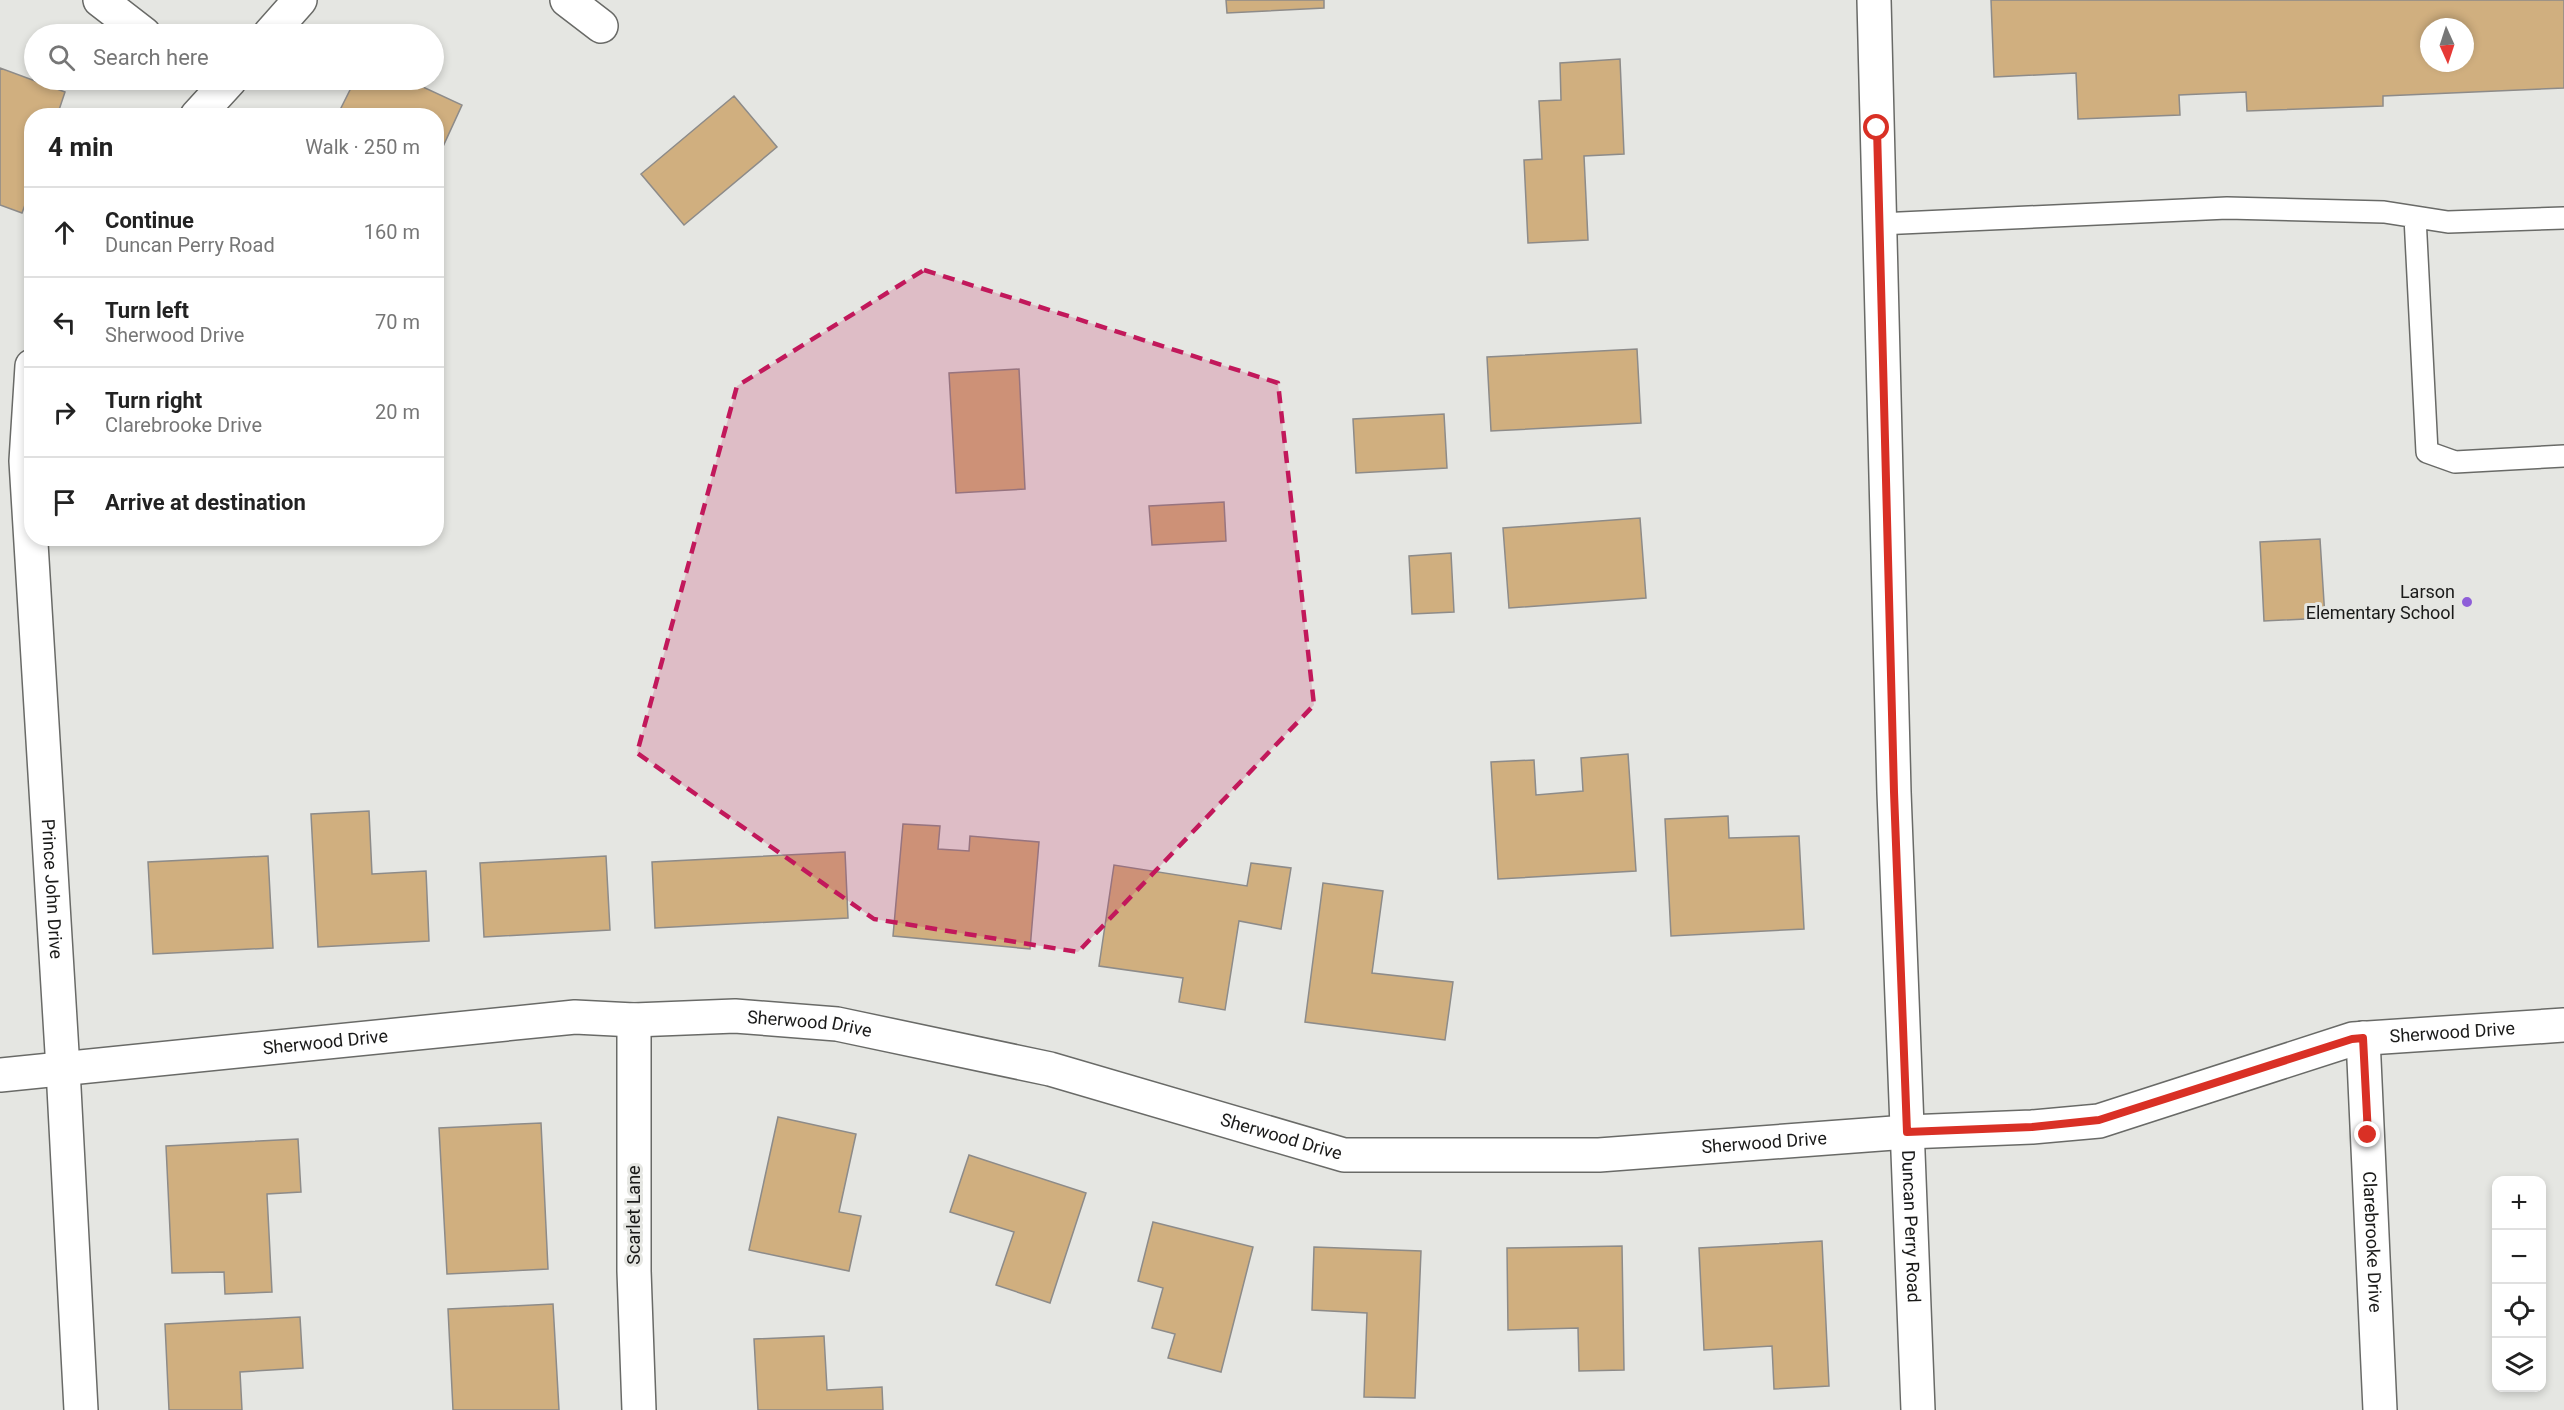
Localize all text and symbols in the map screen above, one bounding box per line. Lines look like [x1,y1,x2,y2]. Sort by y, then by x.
north arrow [2420,18,2474,72]
search box [24,24,444,90]
icon: search [45,41,78,74]
text: Search here [93,45,209,70]
route start [1863,114,1889,140]
text: 4 min [48,132,113,162]
text: Walk · 250 m [305,135,420,159]
text: Continue [105,208,194,233]
icon: ahead [48,216,81,249]
text: 160 m [364,220,420,244]
text: Duncan Perry Road [105,233,275,257]
text: Turn left [105,298,189,323]
icon: left [48,306,81,339]
text: 70 m [375,310,420,334]
text: Sherwood Drive [105,323,244,347]
text: Turn right [105,388,202,413]
icon: right [48,396,81,429]
text: 20 m [375,400,420,424]
text: Clarebrooke Drive [105,413,262,437]
icon: arrive [48,486,81,519]
text: Arrive at destination [105,490,306,515]
place label: Larson Elementary School [2306,581,2455,623]
marker: Larson Elementary School [2460,595,2474,609]
street label: Prince John Drive [38,818,67,960]
street label: Sherwood Drive [746,1006,874,1041]
street label: Sherwood Drive [2389,1017,2516,1047]
street label: Sherwood Drive [262,1025,389,1058]
street label: Sherwood Drive [1218,1108,1345,1164]
route end [2354,1121,2380,1147]
street label: Sherwood Drive [1701,1127,1827,1157]
street label: Duncan Perry Road [1898,1150,1925,1303]
street label: Scarlet Lane [623,1165,644,1265]
street label: Clarebrooke Drive [2359,1171,2387,1313]
map controls [2492,1176,2546,1392]
button: + [2492,1176,2546,1230]
button: − [2492,1230,2546,1284]
button: locate [2492,1284,2546,1338]
button: layers [2492,1338,2546,1392]

